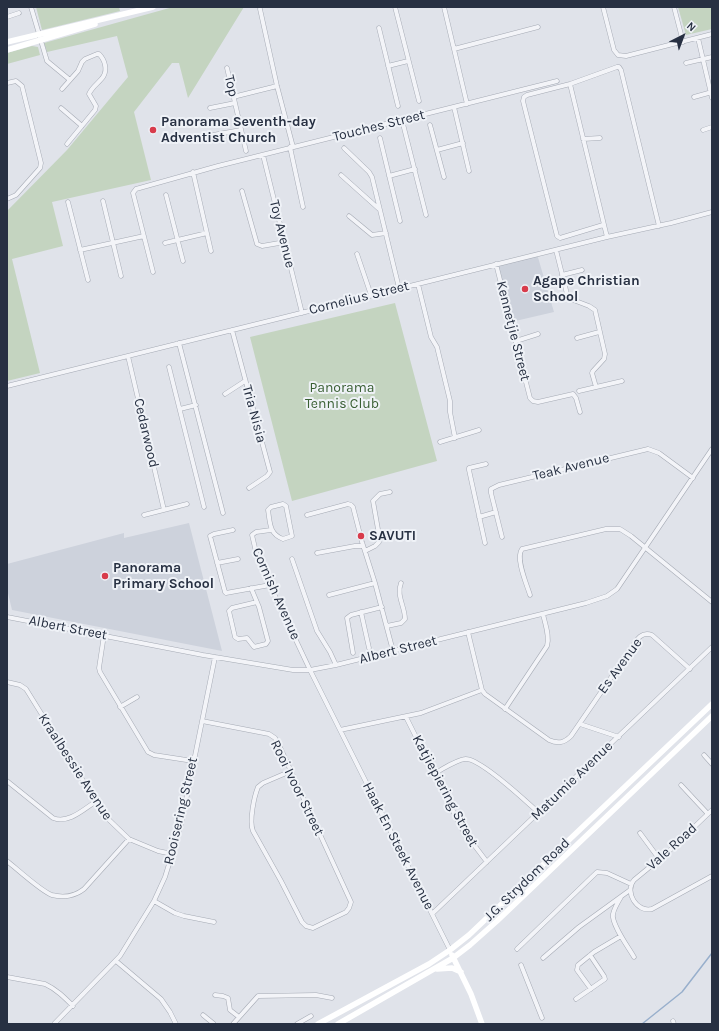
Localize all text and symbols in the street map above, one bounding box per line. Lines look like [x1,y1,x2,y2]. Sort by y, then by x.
north arrow [663,16,703,56]
text: N [684,19,699,34]
street label: Top [220,74,242,98]
street label: Touches Street [331,106,427,146]
place label: Panorama Seventh-day Adventist Church [161,114,316,146]
marker: Panorama Seventh-day Adventist Church [148,125,158,135]
street label: Toy Avenue [265,198,299,270]
place label: Agape Christian School [533,273,640,306]
street label: Cornelius Street [307,277,411,319]
street label: Kennetjie Street [492,279,534,383]
marker: Agape Christian School [520,284,530,294]
park label: Panorama Tennis Club [305,380,379,412]
street label: Tria Nisia [238,383,270,445]
street label: Cedarwood [130,397,162,469]
street label: Teak Avenue [531,449,611,485]
place label: SAVUTI [369,528,416,544]
marker: SAVUTI [356,531,366,541]
street label: Cornish Avenue [248,545,304,643]
place label: Panorama Primary School [113,560,214,592]
marker: Panorama Primary School [100,571,110,581]
street label: Albert Street [27,612,109,644]
street label: Albert Street [357,632,439,668]
street label: Es Avenue [594,635,646,697]
street label: Kraalbessie Avenue [34,710,116,824]
street label: Katjiepiering Street [408,732,482,850]
street label: Rooi Ivoor Street [267,737,327,839]
street label: Matumie Avenue [528,738,616,824]
street label: Rooisering Street [160,756,202,866]
street label: Haak En Steek Avenue [359,779,437,913]
street label: Vale Road [643,820,701,874]
street label: J.G. Strydom Road [481,835,573,925]

